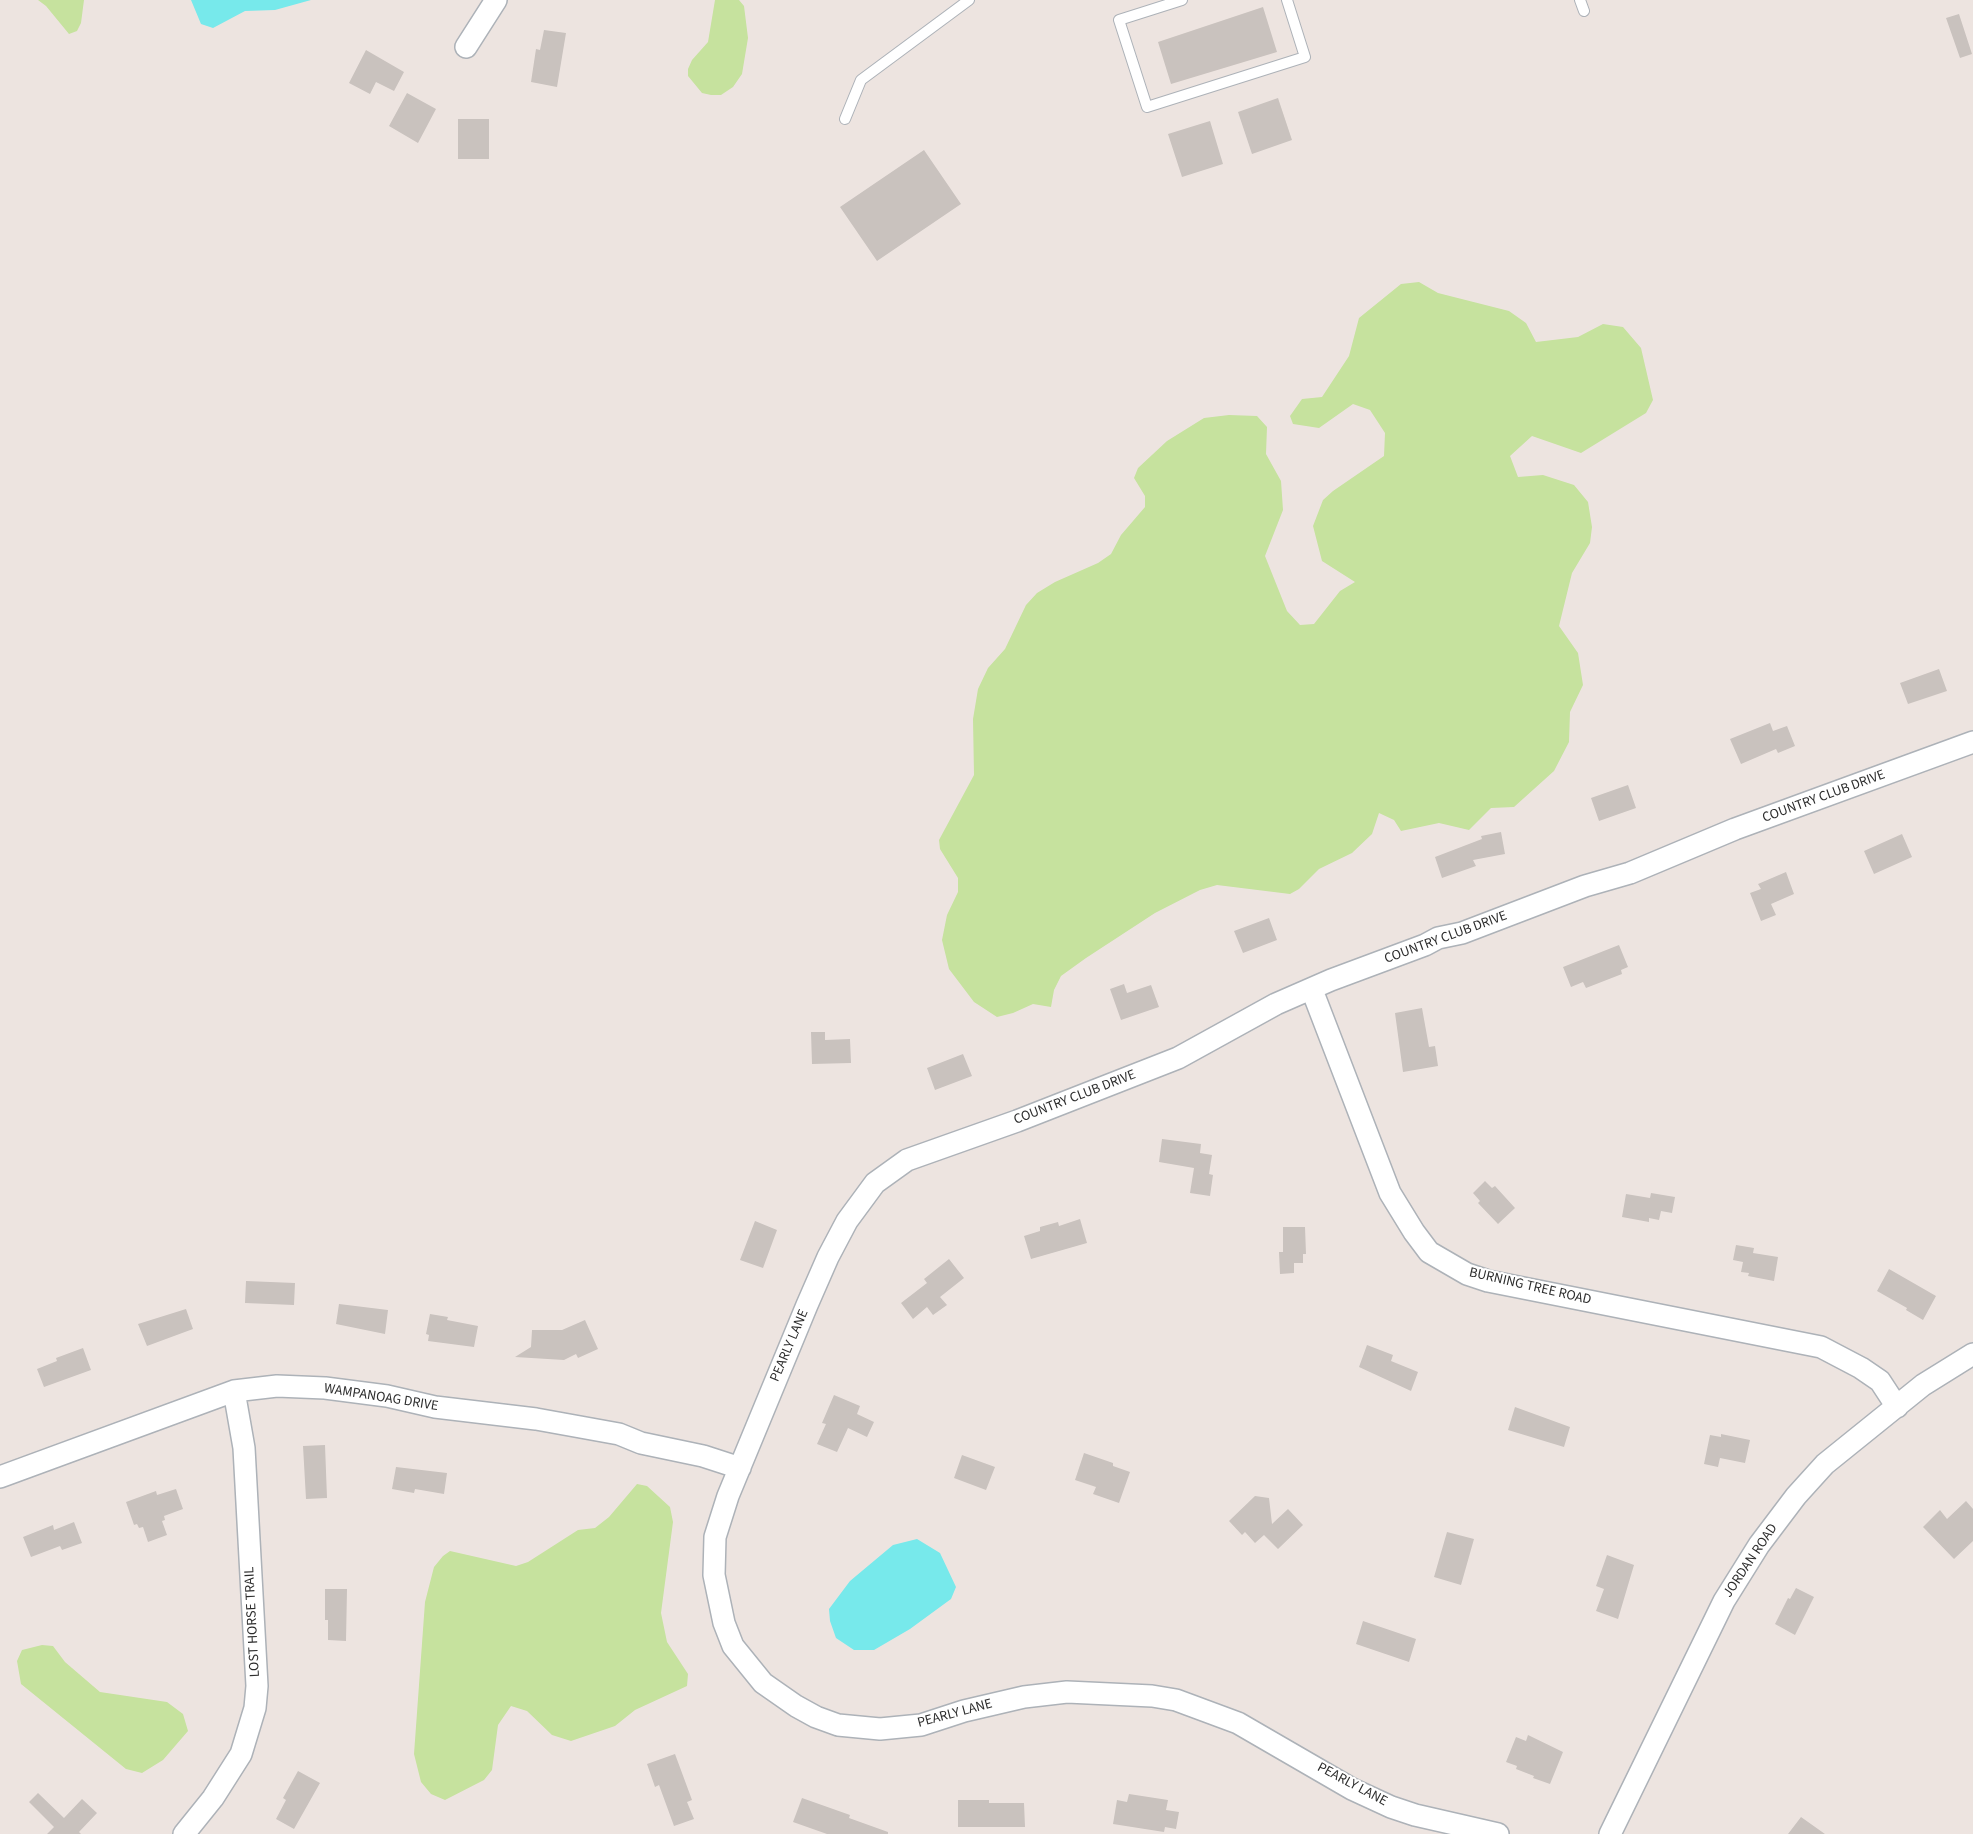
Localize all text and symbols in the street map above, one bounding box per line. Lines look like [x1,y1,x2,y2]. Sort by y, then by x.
street label: COUNTRY CLUB DRIVE [1760,767,1888,827]
street label: COUNTRY CLUB DRIVE [1382,908,1510,968]
street label: COUNTRY CLUB DRIVE [1012,1067,1138,1129]
street label: BURNING TREE ROAD [1467,1265,1593,1309]
street label: PEARLY LANE [767,1307,813,1385]
street label: WAMPANOAG DRIVE [323,1381,439,1415]
street label: JORDAN ROAD [1720,1521,1782,1601]
street label: LOST HORSE TRAIL [242,1566,264,1678]
street label: PEARLY LANE [916,1696,994,1732]
street label: PEARLY LANE [1314,1760,1390,1810]

